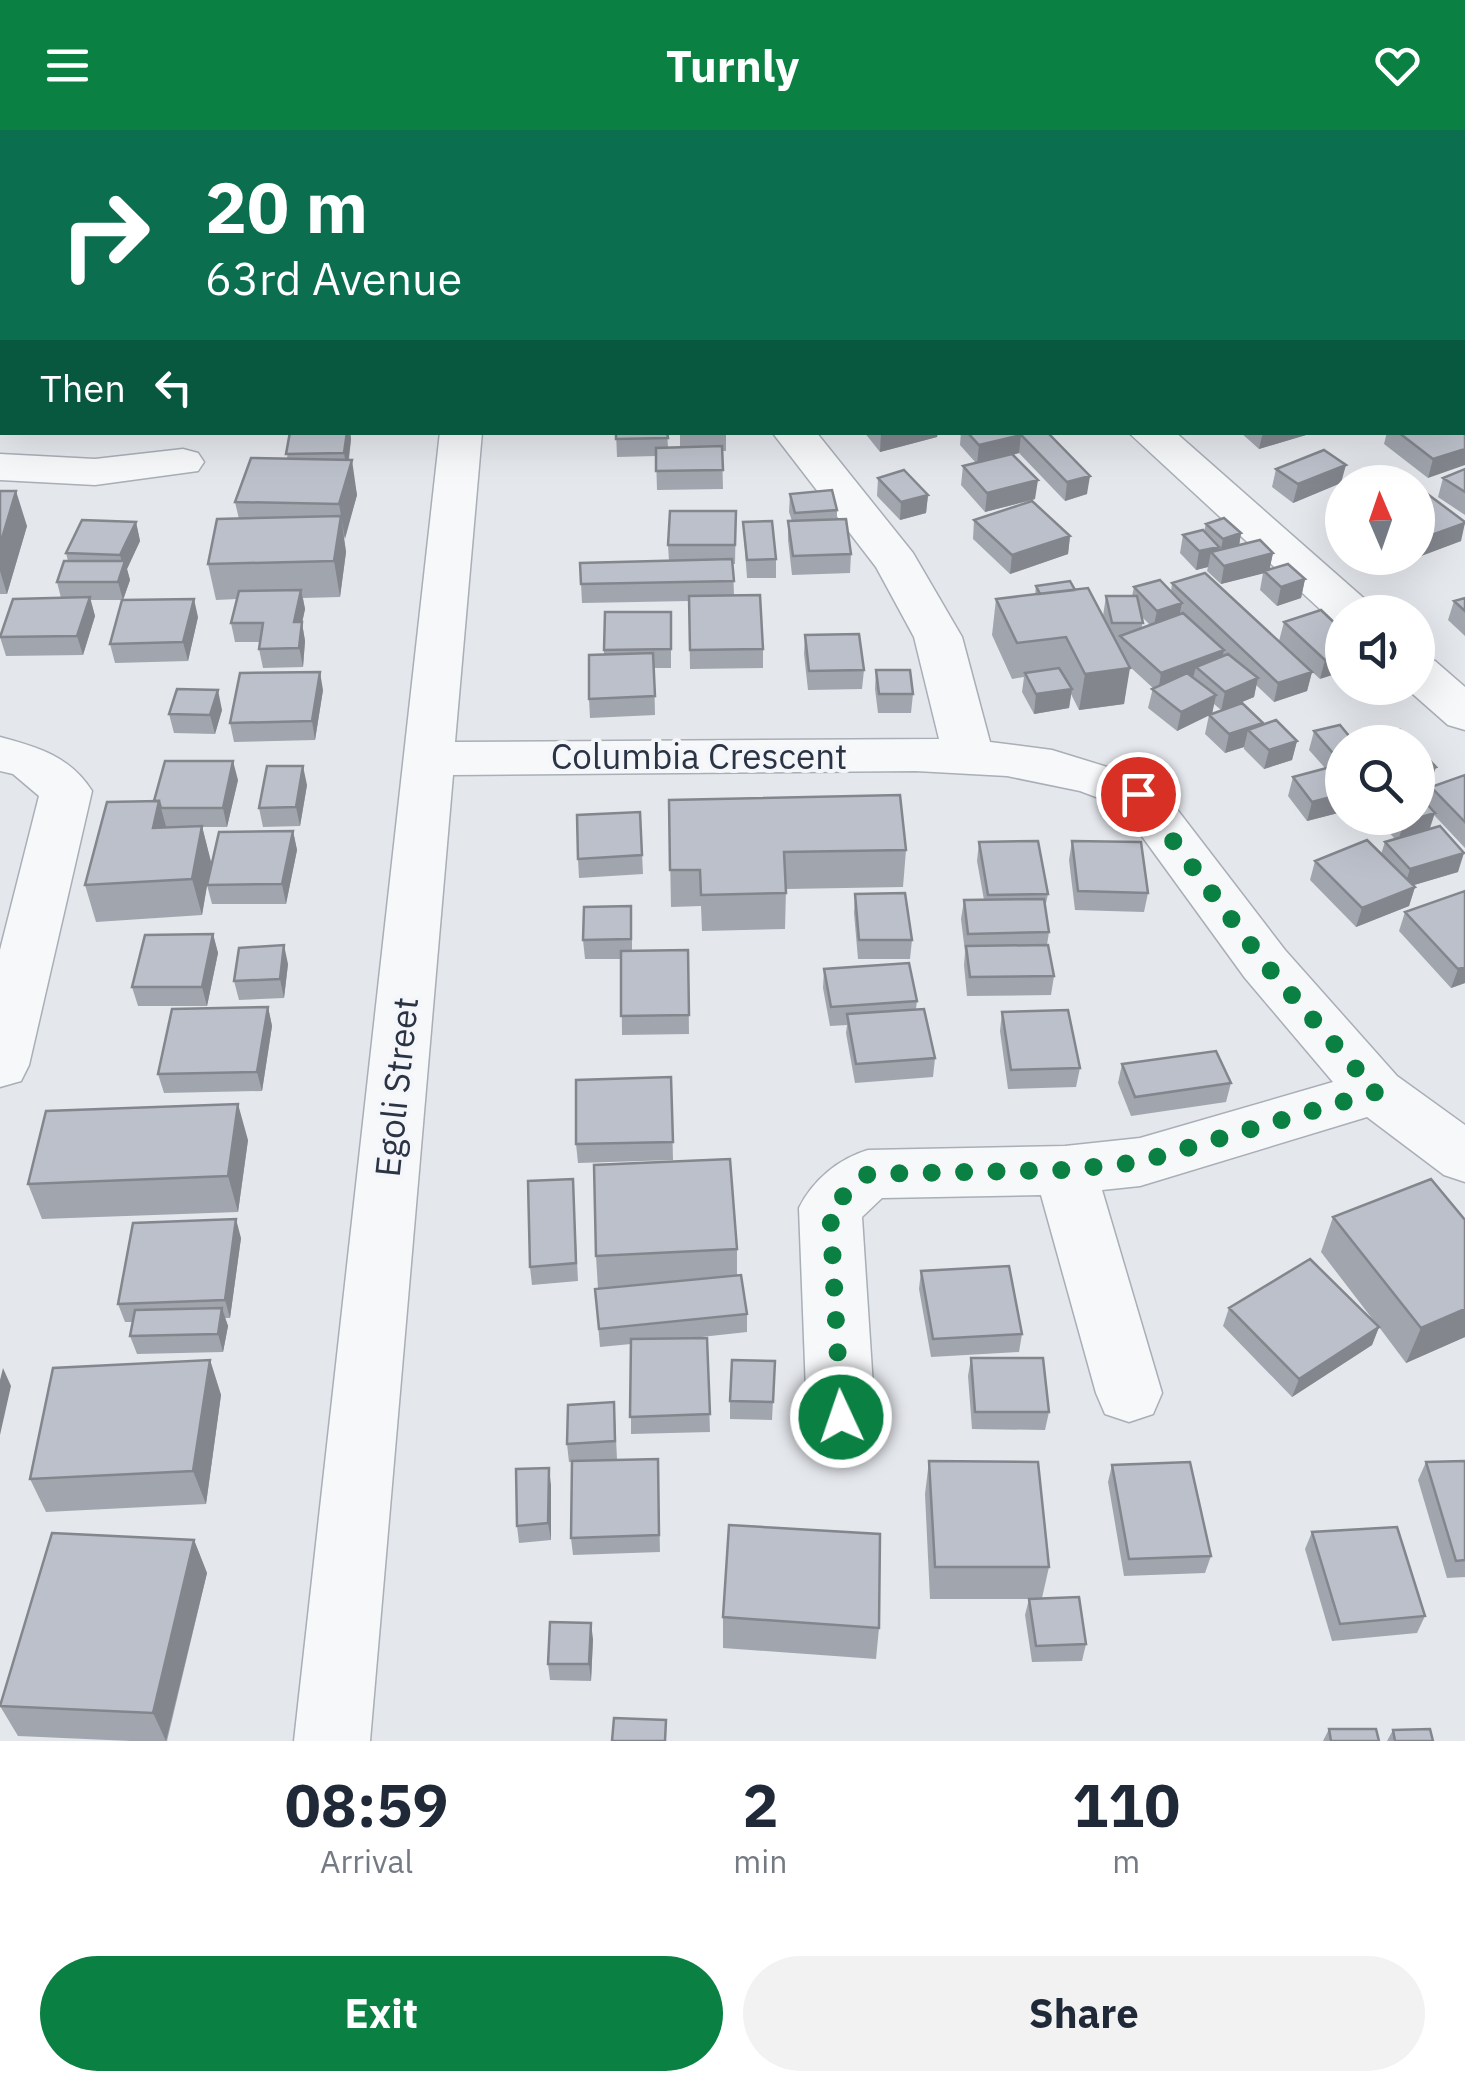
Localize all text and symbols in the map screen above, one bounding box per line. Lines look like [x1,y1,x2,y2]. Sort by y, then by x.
text: Turnly [666,36,799,94]
icon: menu [40,38,95,93]
icon: heart [1370,38,1425,93]
text: 20 m [205,161,368,252]
icon: right [40,170,170,300]
text: 63rd Avenue [205,249,462,307]
icon: left [146,360,201,415]
text: Then [40,363,126,412]
north arrow [1325,465,1435,575]
map controls [1325,465,1435,835]
button: sound [1325,595,1435,705]
button: search [1325,725,1435,835]
street label: Columbia Crescent [551,733,847,779]
pin [1096,752,1181,837]
icon: arrive [1111,767,1166,822]
street label: Egoli Street [364,995,428,1179]
position arrow [789,1365,893,1469]
text: 08:59 [285,1765,449,1844]
text: 2 [742,1765,778,1844]
text: 110 [1072,1765,1180,1844]
text: Arrival [320,1840,413,1882]
text: min [733,1840,787,1882]
text: m [1112,1840,1140,1882]
button: Exit [40,1956,723,2071]
button: Share [743,1956,1425,2071]

